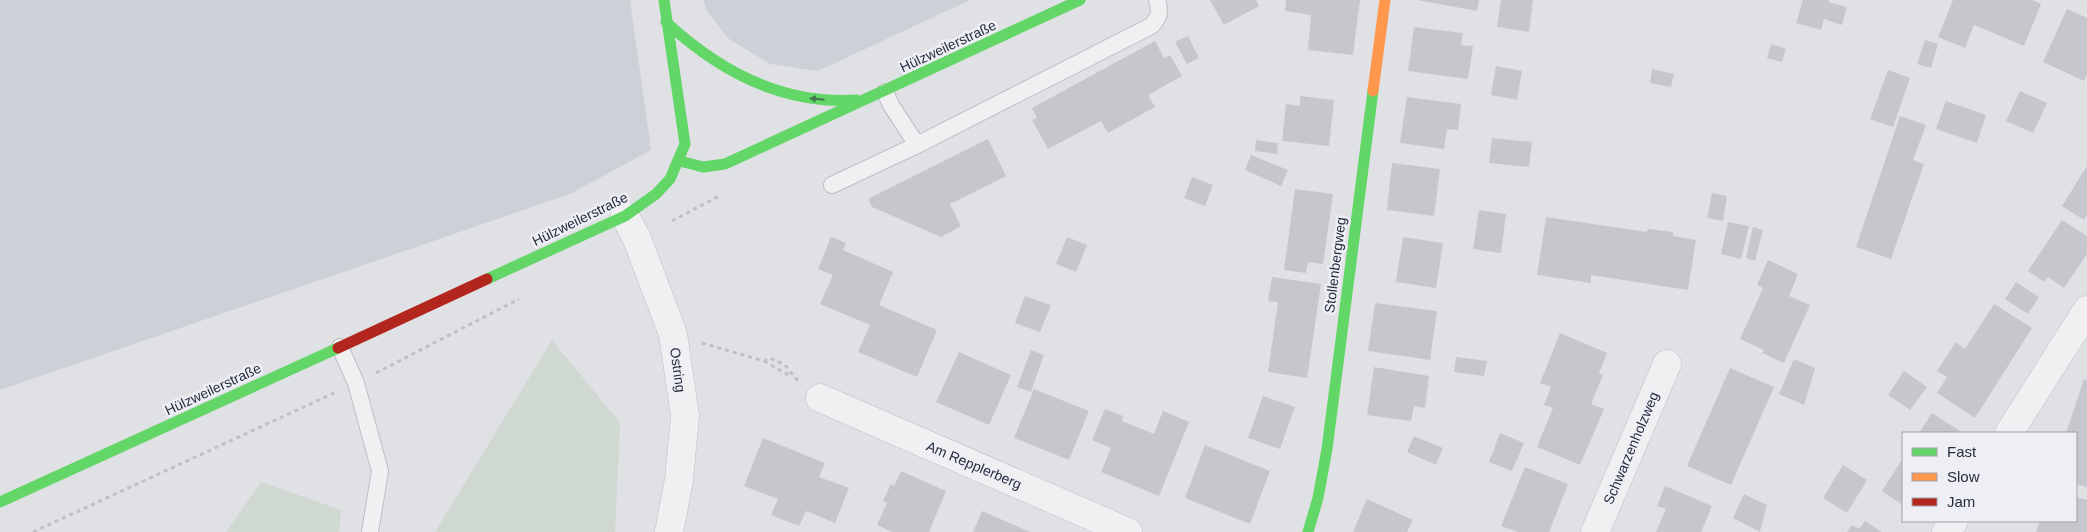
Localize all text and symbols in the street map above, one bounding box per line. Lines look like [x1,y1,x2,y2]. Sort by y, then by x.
street label: Hülzweilerstraße [897,17,999,75]
one-way arrow [808,95,824,103]
street label: Hülzweilerstraße [530,189,631,249]
street label: Stollenbergweg [1321,216,1349,314]
street label: Ostring [667,347,689,393]
street label: Hülzweilerstraße [162,360,264,418]
street label: Schwarzenholzweg [1600,389,1662,507]
legend [1902,432,2077,522]
street label: Am Repplerberg [924,438,1024,492]
text: Fast [1947,443,1977,460]
text: Slow [1947,468,1980,485]
text: Jam [1947,493,1975,510]

